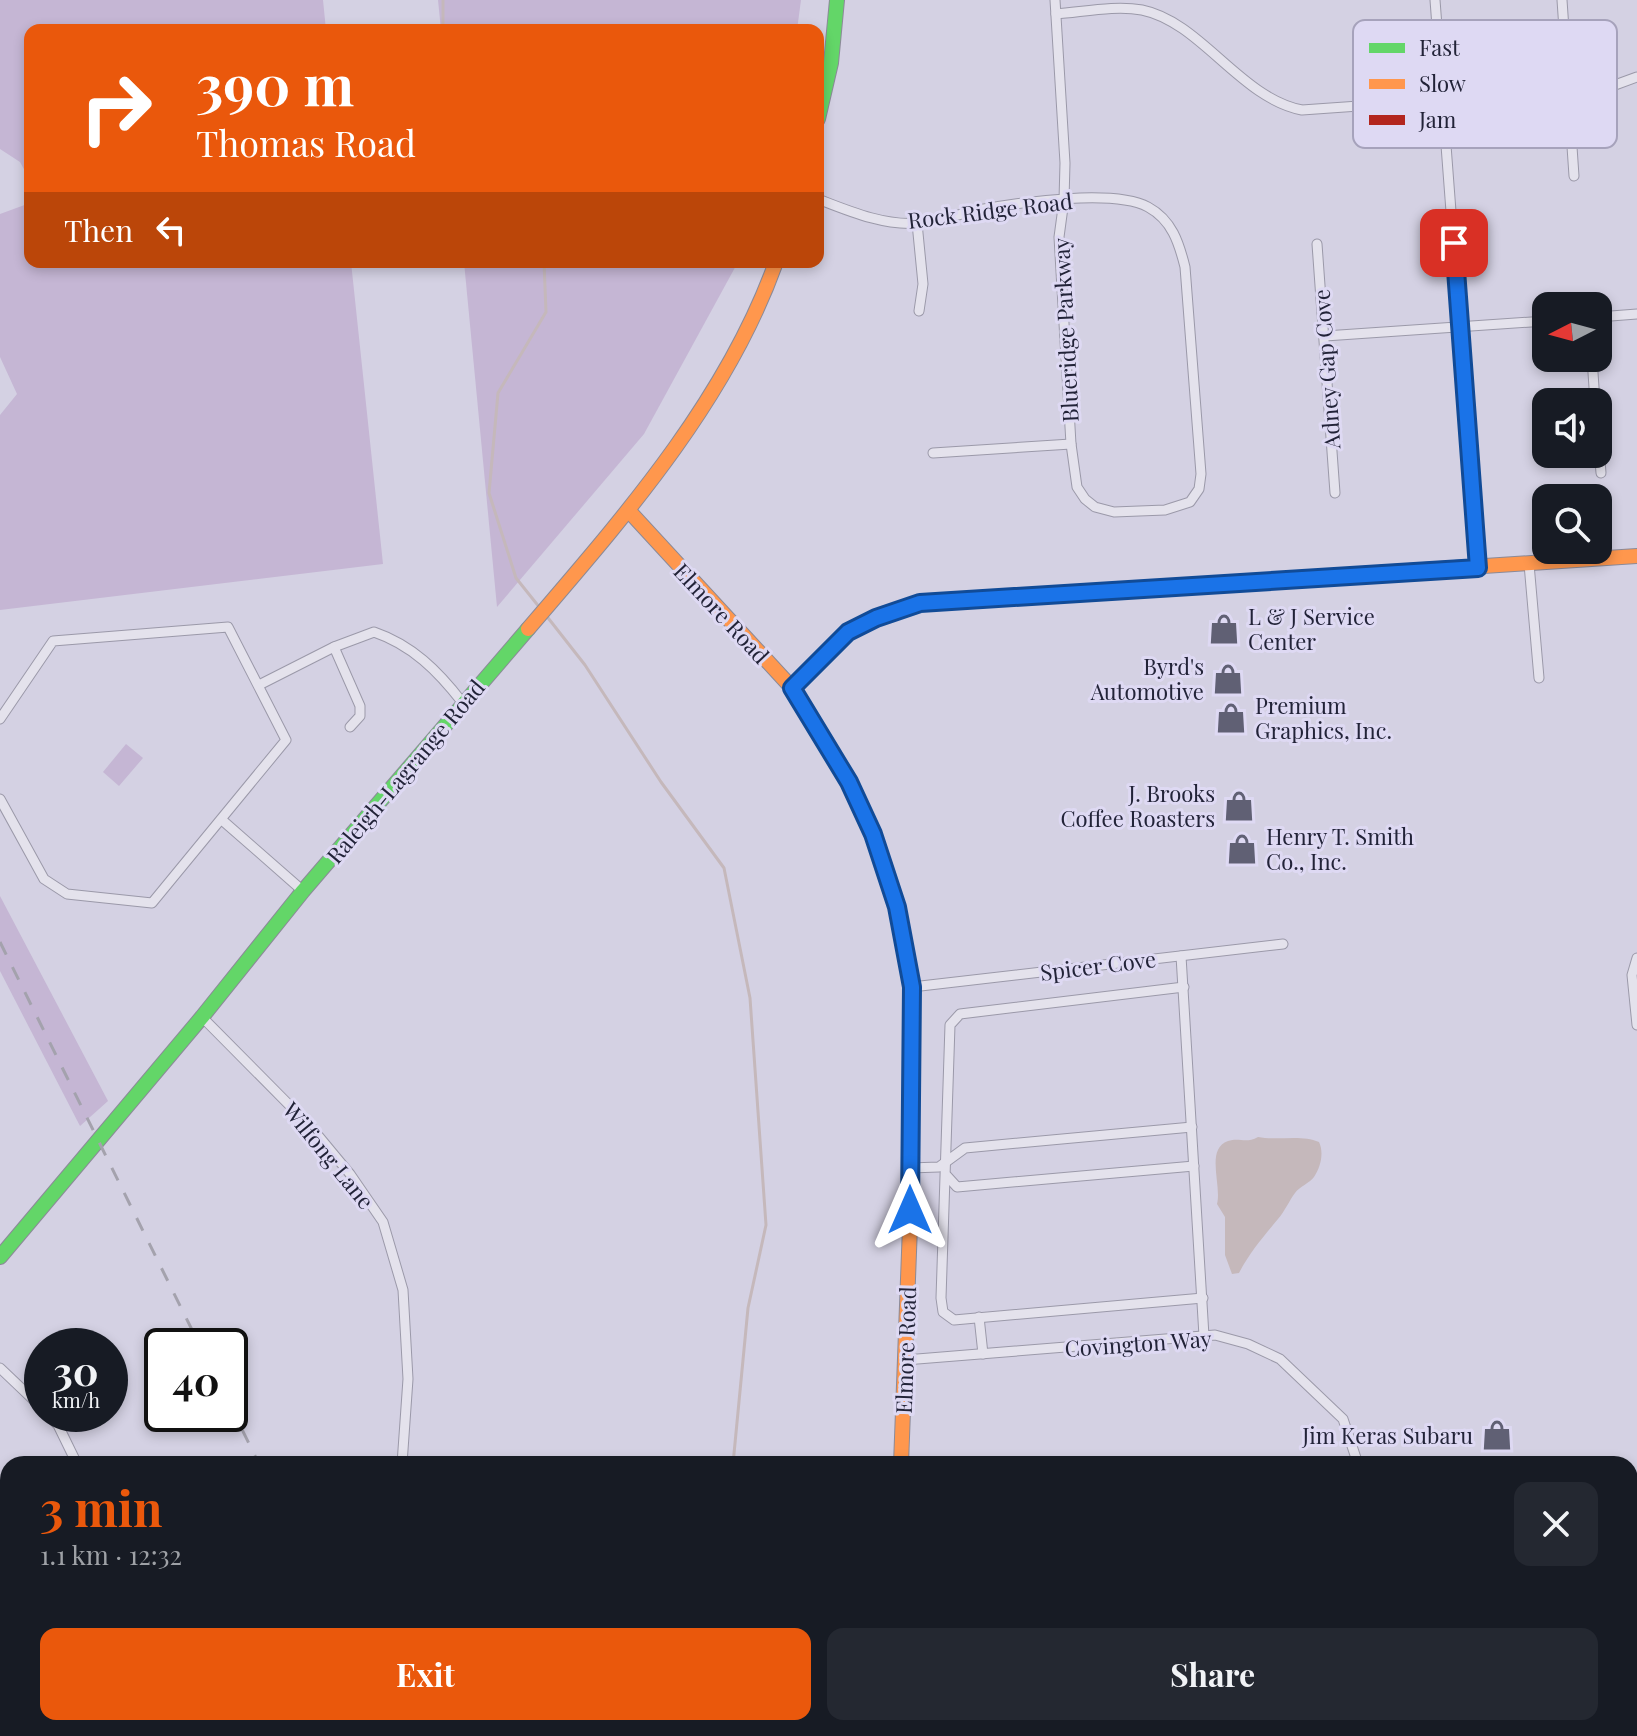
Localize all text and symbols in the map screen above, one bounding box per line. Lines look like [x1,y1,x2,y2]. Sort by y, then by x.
legend [1353,20,1617,148]
text: Fast [1419,32,1461,62]
text: 390 m [196,46,354,121]
icon: right [64,56,168,160]
text: Slow [1419,68,1466,98]
text: Jam [1418,104,1457,134]
text: Thomas Road [196,118,416,166]
street label: Rock Ridge Road [906,185,1074,235]
icon: left [149,208,193,252]
pin [1420,209,1488,277]
text: Then [64,210,133,250]
icon: arrive [1432,221,1476,265]
street label: Blueridge Parkway [1045,237,1085,423]
street label: Adney Gap Cove [1305,288,1347,451]
north arrow [1532,292,1612,372]
map controls [1532,292,1612,564]
button: sound [1532,388,1612,468]
button: search [1532,484,1612,564]
street label: Elmore Road [668,556,777,670]
place label: L & J Service Center [1248,601,1375,656]
shop icon: L & J Service Center [1207,612,1241,646]
place label: Byrd's Automotive [1090,651,1204,706]
shop icon: Byrd's Automotive [1211,662,1245,696]
street label: Raleigh-Lagrange Road [319,673,491,869]
place label: Premium Graphics, Inc. [1255,690,1392,745]
shop icon: Premium Graphics, Inc. [1214,701,1248,735]
place label: J. Brooks Coffee Roasters [1060,778,1215,833]
shop icon: J. Brooks Coffee Roasters [1222,789,1256,823]
place label: Henry T. Smith Co., Inc. [1266,821,1414,876]
shop icon: Henry T. Smith Co., Inc. [1225,832,1259,866]
street label: Spicer Cove [1038,943,1158,987]
street label: Wilfong Lane [276,1095,381,1215]
position arrow [868,1168,952,1252]
street label: Elmore Road [888,1286,922,1414]
street label: Covington Way [1064,1323,1212,1363]
speed limit sign: 40 [144,1328,248,1432]
text: 30 [53,1343,99,1396]
text: km/h [52,1386,100,1413]
shop icon: Jim Keras Subaru [1480,1418,1514,1452]
place label: Jim Keras Subaru [1301,1420,1473,1450]
text: 3 min [40,1475,162,1539]
button: close [1514,1482,1598,1566]
text: 1.1 km · 12:32 [40,1537,182,1572]
button: Exit [40,1628,811,1720]
button: Share [827,1628,1598,1720]

